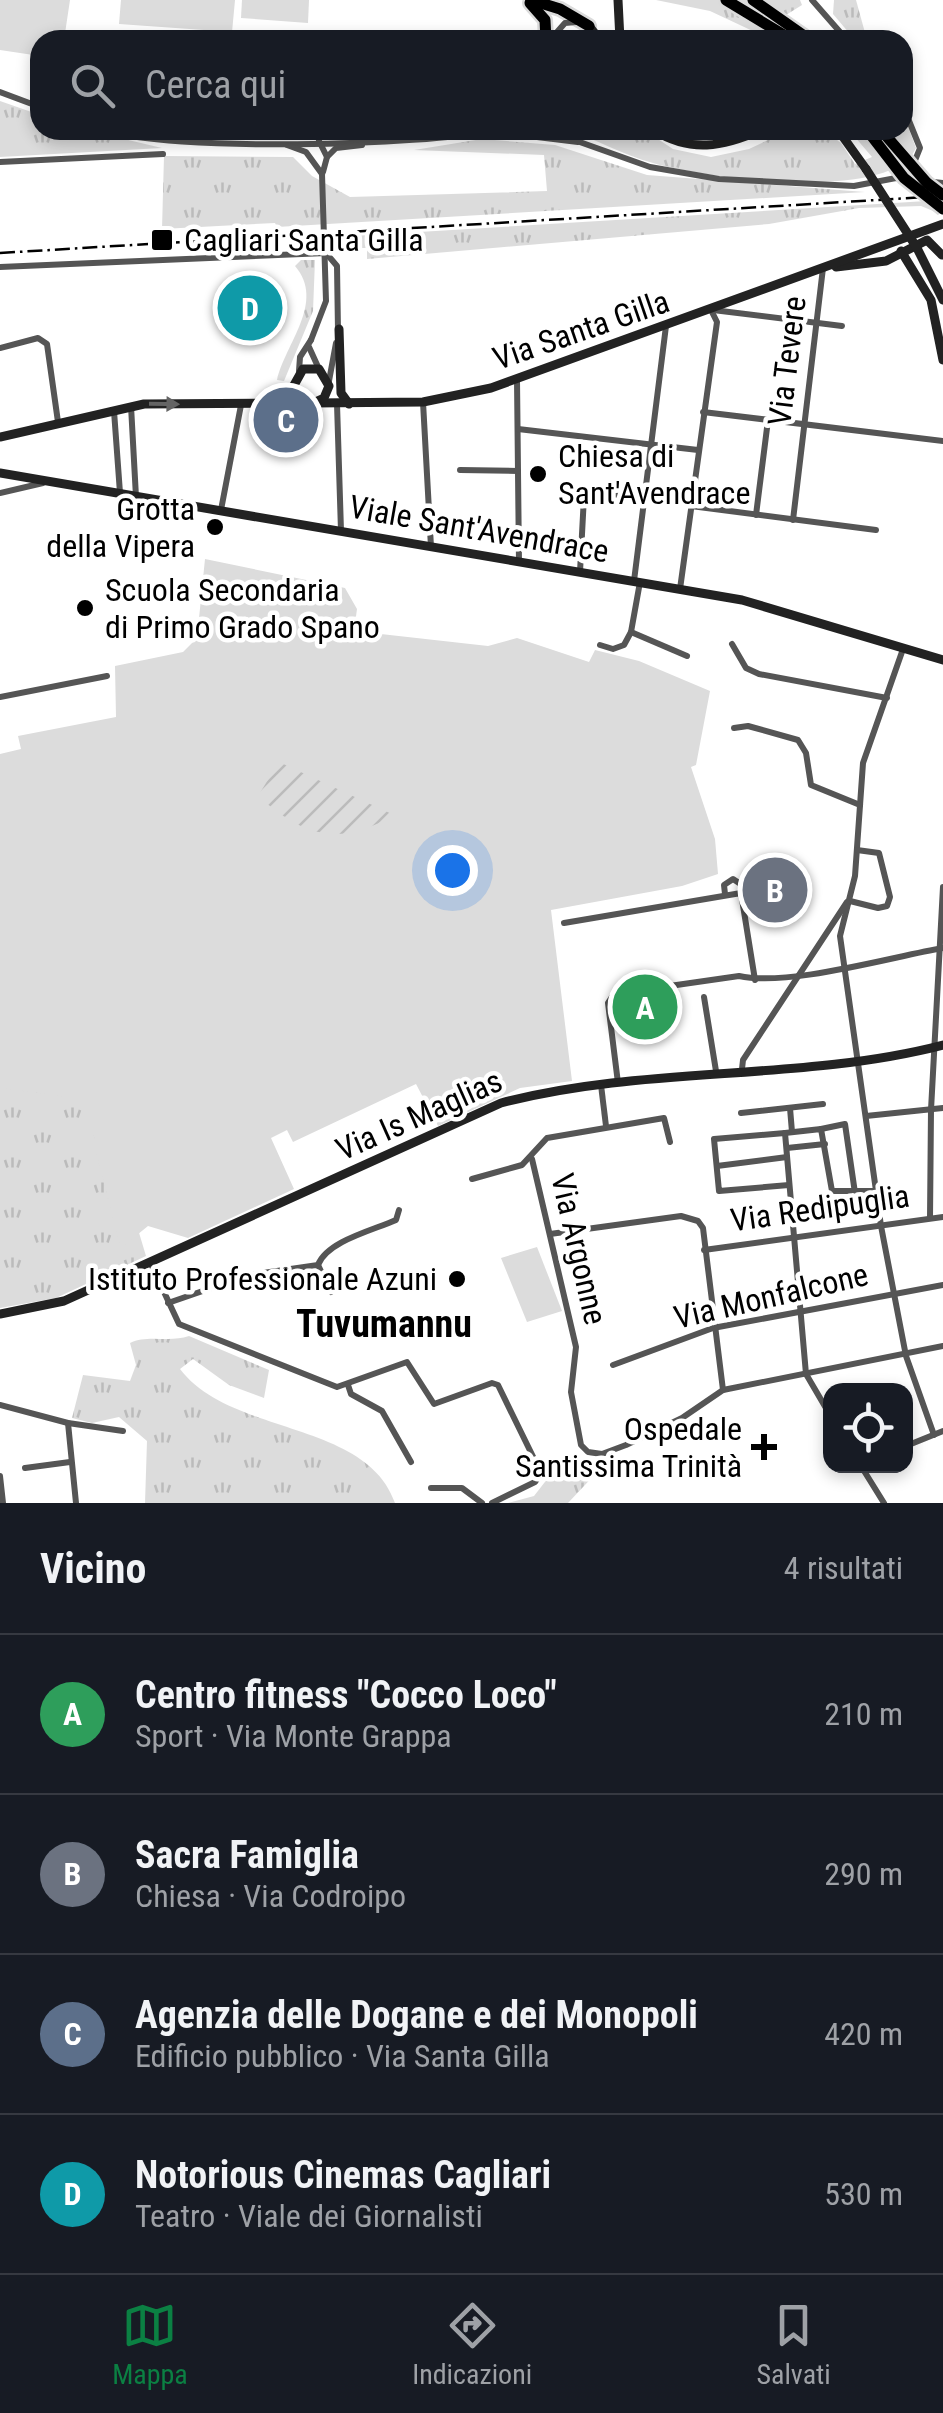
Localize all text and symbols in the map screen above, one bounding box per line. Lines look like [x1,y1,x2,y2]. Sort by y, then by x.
search box [30,30,913,140]
icon: search [65,58,120,113]
text: Cerca qui [145,63,286,107]
place label: Cagliari Santa Gilla [184,221,424,259]
marker: Cagliari Santa Gilla [149,227,175,253]
pin: D [218,270,282,346]
street label: Via Santa Gilla [488,282,674,378]
street label: Via Tevere [760,294,814,428]
pin: C [254,382,318,458]
one-way arrow [148,397,180,413]
place label: Chiesa di Sant'Avendrace [558,437,750,512]
marker: Chiesa di Sant'Avendrace [527,463,549,485]
street label: Viale Sant'Avendrace [346,487,612,571]
place label: Grotta della Vipera [46,490,195,565]
marker: Grotta della Vipera [204,516,226,538]
place label: Scuola Secondaria di Primo Grado Spano [105,571,380,646]
marker: Scuola Secondaria di Primo Grado Spano [74,597,96,619]
your location [427,845,478,896]
pin: B [742,852,808,928]
pin: A [612,970,678,1044]
street label: Via Is Maglias [330,1061,508,1169]
street label: Via Argonne [543,1170,615,1328]
street label: Via Redipuglia [728,1177,912,1239]
street label: Via Monfalcone [670,1255,872,1337]
place label: Istituto Professionale Azuni [88,1260,437,1298]
marker: Istituto Professionale Azuni [446,1268,468,1290]
district label: Tuvumannu [296,1302,472,1346]
map controls [823,1383,913,1473]
button: locate [823,1383,913,1473]
place label: Ospedale Santissima Trinità [515,1410,742,1485]
marker: Ospedale Santissima Trinità [751,1434,777,1460]
text: Vicino [40,1544,146,1593]
text: 4 risultati [784,1549,903,1587]
text: Centro fitness "Cocco Loco" [135,1673,557,1717]
text: A [63,1695,82,1733]
text: 210 m [824,1695,903,1733]
text: Sport · Via Monte Grappa [135,1717,452,1755]
text: Sacra Famiglia [135,1833,359,1877]
text: B [64,1855,81,1893]
text: 290 m [824,1855,903,1893]
text: Chiesa · Via Codroipo [135,1877,406,1915]
text: Agenzia delle Dogane e dei Monopoli [135,1993,698,2037]
text: C [63,2015,82,2053]
text: 420 m [824,2015,903,2053]
text: Edificio pubblico · Via Santa Gilla [135,2037,550,2075]
text: Notorious Cinemas Cagliari [135,2153,551,2197]
text: D [63,2175,82,2213]
text: 530 m [824,2175,903,2213]
text: Teatro · Viale dei Giornalisti [135,2197,483,2235]
tab: Mappa [112,2298,188,2391]
tab: Indicazioni [412,2298,532,2391]
tab: Salvati [757,2298,831,2391]

